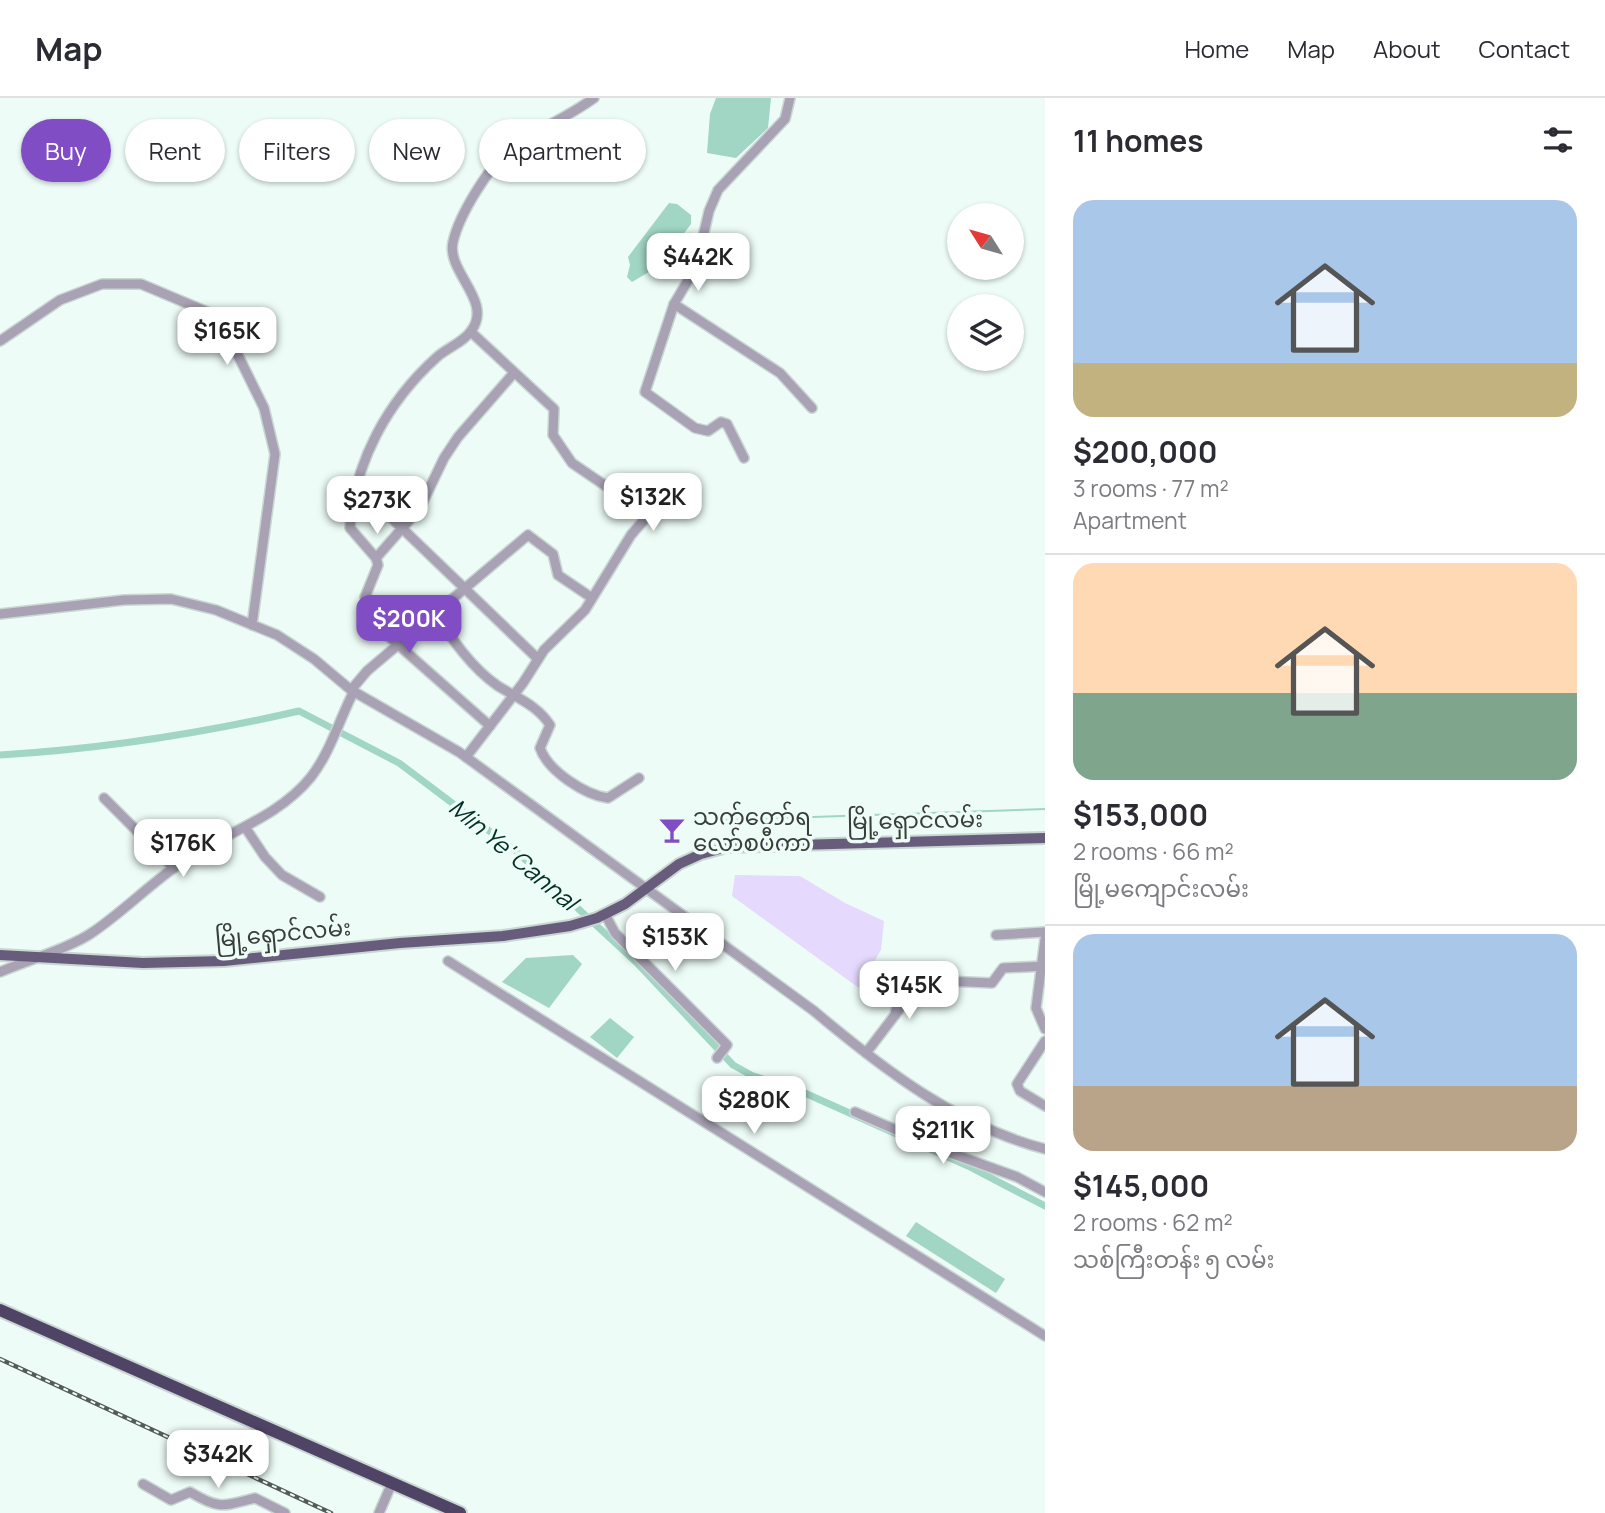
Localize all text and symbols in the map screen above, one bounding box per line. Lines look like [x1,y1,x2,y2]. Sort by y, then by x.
text: Map [35,26,103,71]
text: Home [1184,32,1249,65]
text: Map [1287,32,1335,65]
text: About [1373,32,1441,65]
text: Contact [1479,32,1570,65]
chip: Buy [21,119,111,182]
chip: Rent [125,119,225,182]
chip: Filters [239,119,355,182]
chip: New [369,119,465,182]
chip: Apartment [479,119,646,182]
text: 11 homes [1073,120,1204,161]
icon: filters [1539,121,1577,159]
north arrow [947,203,1024,280]
map controls [947,203,1024,371]
pin: $442K [649,234,747,293]
text: $442K [663,240,733,272]
icon: home [1262,245,1388,371]
button: layers [947,294,1024,371]
pin: $165K [178,308,276,367]
text: $165K [193,314,261,346]
text: $200,000 [1073,431,1218,472]
text: 3 rooms · 77 m² [1073,472,1229,504]
pin: $132K [604,474,702,533]
pin: $273K [328,476,426,536]
text: $132K [620,480,686,512]
text: $273K [343,483,411,515]
text: Apartment [1073,504,1187,536]
pin: $200K [360,596,458,655]
text: $200K [372,602,446,634]
icon: home [1262,608,1388,734]
water label: Min Ye' Cannal [443,790,588,920]
text: $153,000 [1073,794,1208,835]
place label: သက်တော်ရ လော်စပီကာ [693,800,812,858]
street label: မြို့ရှောင်လမ်း [847,802,983,840]
bar icon: သက်တော်ရ လော်စပီကာ [657,815,687,845]
pin: $176K [134,820,232,879]
text: $176K [150,826,216,858]
text: 2 rooms · 66 m² [1073,835,1234,867]
text: မြို့မကျောင်းလမ်း [1073,872,1249,904]
street label: မြို့ရှောင်လမ်း [214,910,353,958]
pin: $153K [626,914,724,973]
text: $153K [642,920,708,952]
pin: $145K [860,962,958,1021]
text: $145K [876,968,942,1000]
icon: home [1262,979,1388,1105]
pin: $280K [705,1076,803,1136]
text: $280K [718,1083,790,1115]
pin: $211K [894,1107,992,1166]
text: $211K [911,1113,975,1145]
text: $145,000 [1073,1165,1209,1206]
text: 2 rooms · 62 m² [1073,1206,1233,1238]
text: သစ်ကြီးတန်း ၅ လမ်း [1073,1243,1275,1275]
pin: $342K [169,1430,267,1490]
text: $342K [183,1437,253,1469]

